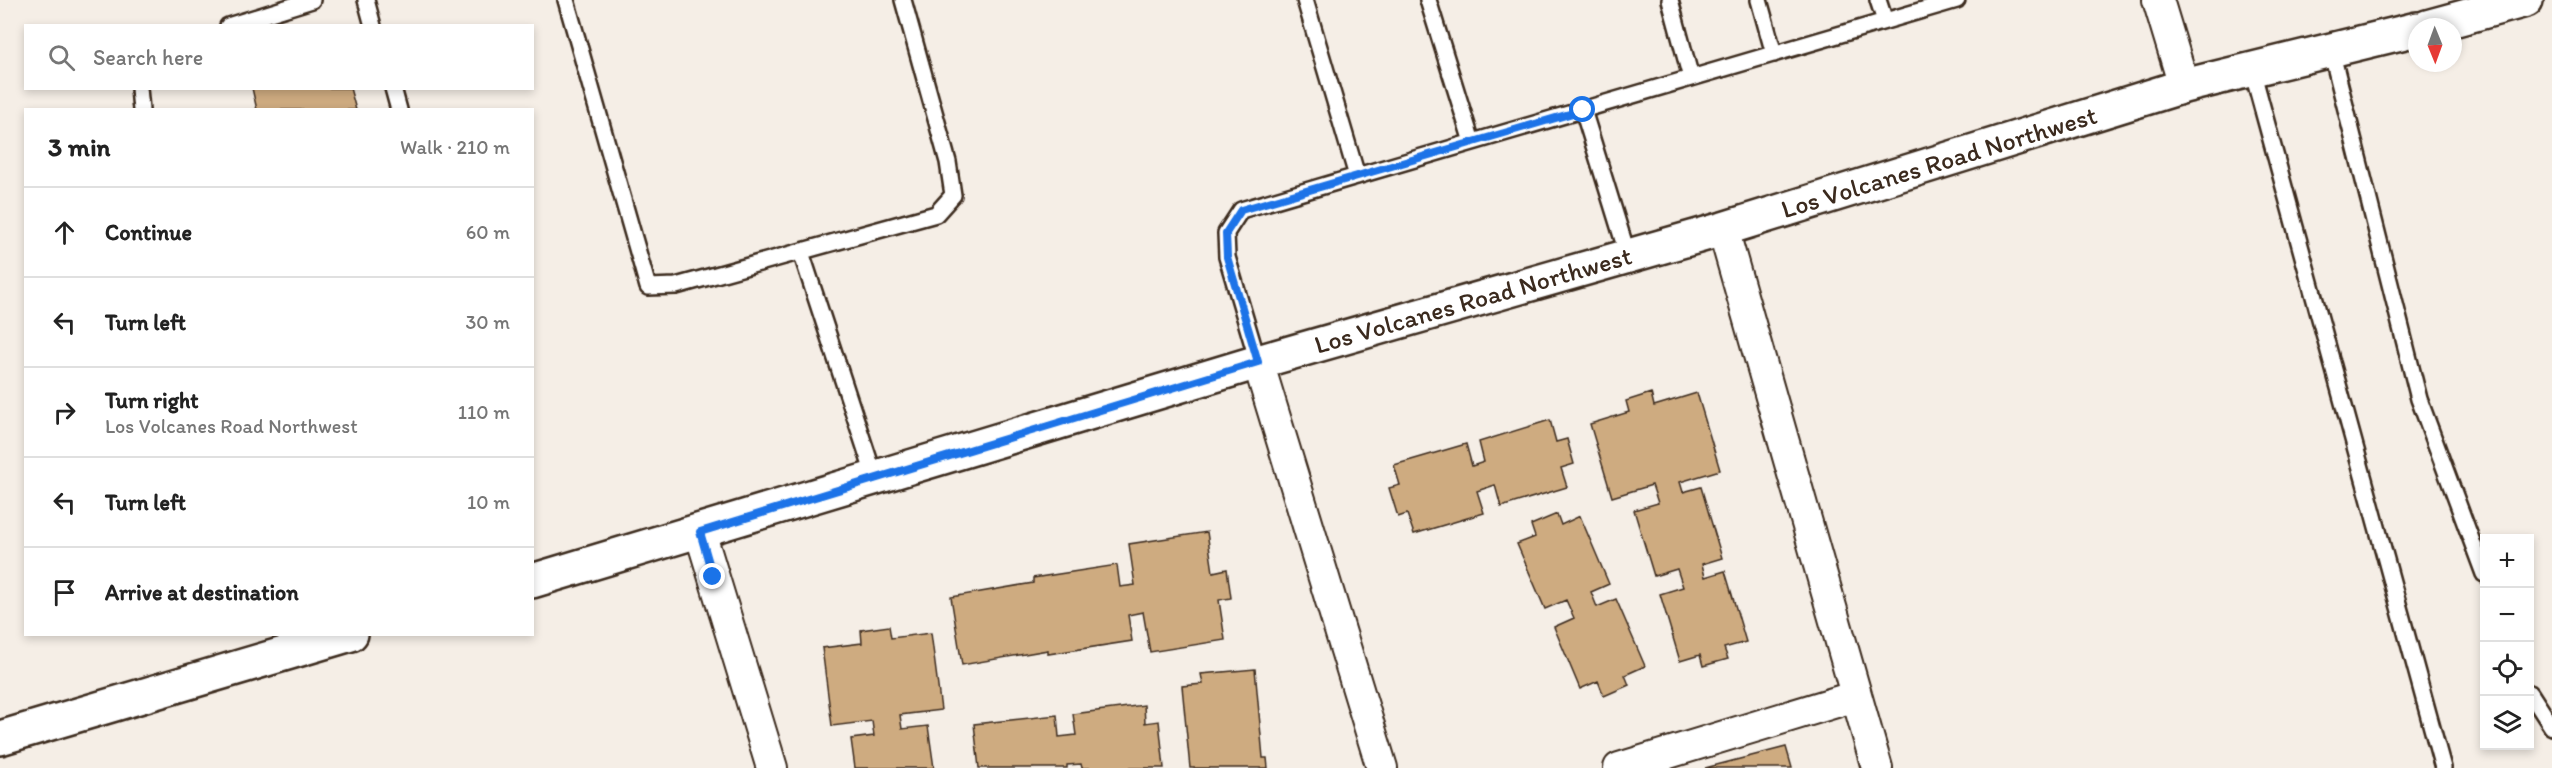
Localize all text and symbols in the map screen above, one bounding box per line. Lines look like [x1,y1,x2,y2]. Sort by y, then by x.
north arrow [2408,18,2462,72]
search box [24,24,534,90]
icon: search [45,41,78,74]
text: Search here [93,44,203,71]
route start [1569,96,1595,122]
street label: Los Volcanes Road Northwest [1777,99,2101,225]
text: 3 min [48,131,110,163]
text: Walk · 210 m [400,135,510,159]
icon: ahead [48,216,81,249]
text: Continue [105,219,192,246]
text: 60 m [466,220,510,244]
street label: Los Volcanes Road Northwest [1311,239,1636,361]
icon: left [48,306,81,339]
text: Turn left [105,309,186,336]
text: 30 m [465,310,510,334]
text: Turn right [105,387,199,414]
icon: right [48,396,81,429]
text: 110 m [458,400,510,424]
text: Los Volcanes Road Northwest [105,414,358,438]
icon: left [48,486,81,519]
text: Turn left [105,489,186,516]
text: 10 m [467,490,510,514]
map controls [2480,534,2534,750]
button: + [2480,534,2534,588]
route end [699,563,725,589]
icon: arrive [48,576,81,609]
text: Arrive at destination [105,579,299,606]
button: − [2480,588,2534,642]
button: locate [2480,642,2534,696]
button: layers [2480,696,2534,750]

